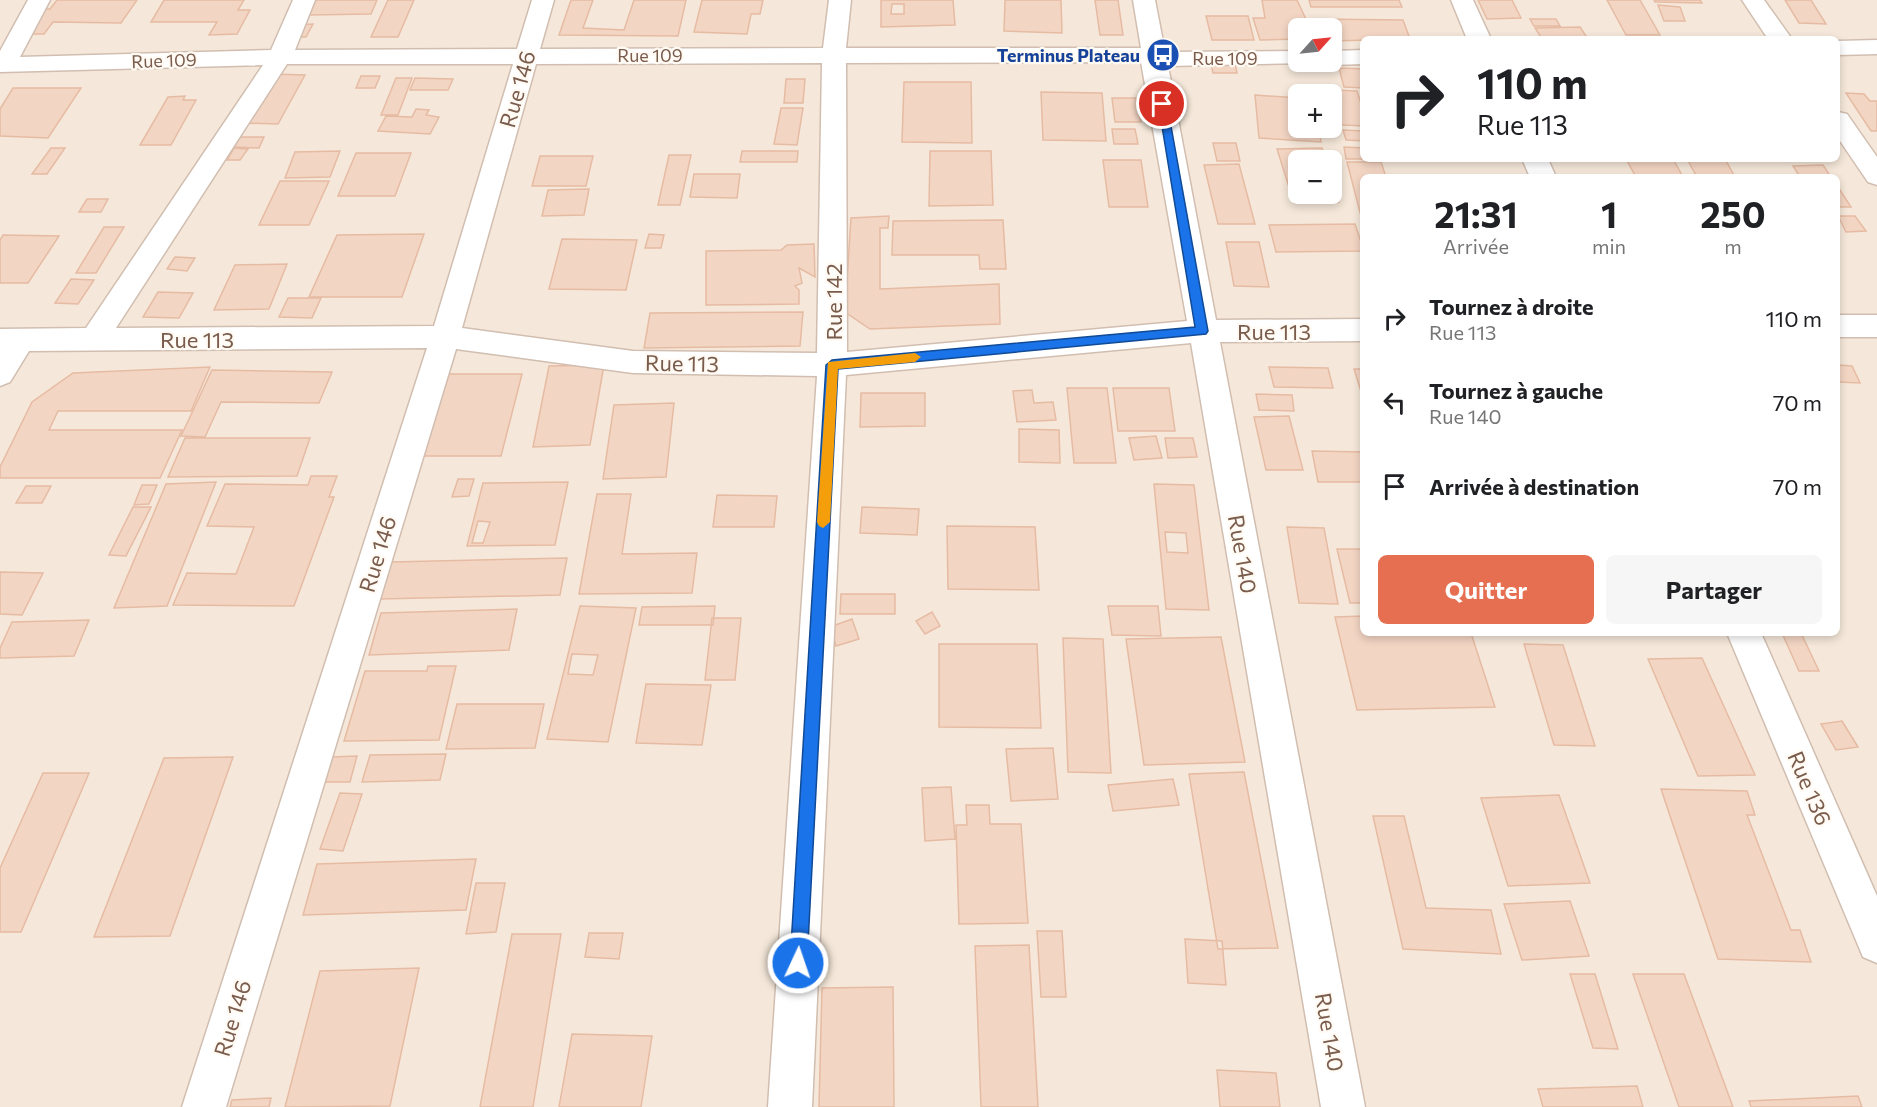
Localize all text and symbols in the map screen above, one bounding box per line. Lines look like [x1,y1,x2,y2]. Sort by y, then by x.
north arrow [1288,18,1342,72]
map controls [1288,18,1342,204]
bus stop icon: Terminus Plateau [1145,37,1181,73]
street label: Rue 109 [617,44,683,66]
place label: Terminus Plateau [997,44,1140,66]
street label: Rue 146 [493,47,541,131]
street label: Rue 109 [1192,47,1258,69]
street label: Rue 109 [131,48,197,72]
text: 110 m [1477,56,1588,108]
icon: right [1378,60,1456,138]
pin [1136,78,1187,129]
button: + [1288,84,1342,138]
icon: arrive [1145,87,1178,120]
text: Rue 113 [1477,108,1568,141]
button: − [1288,150,1342,204]
text: 21:31 [1434,191,1518,235]
text: 1 [1601,191,1617,235]
text: 250 [1700,191,1766,235]
text: Arrivée [1443,234,1509,258]
text: min [1592,234,1626,258]
text: m [1724,234,1742,258]
street label: Rue 142 [820,263,847,341]
text: Tournez à droite [1429,293,1594,320]
icon: right [1378,302,1411,335]
text: 110 m [1765,305,1822,332]
street label: Rue 113 [1237,318,1311,345]
text: Rue 113 [1429,320,1496,344]
street label: Rue 113 [160,326,234,353]
street label: Rue 113 [645,349,719,377]
text: Tournez à gauche [1429,377,1603,404]
icon: left [1378,386,1411,419]
text: 70 m [1773,389,1822,416]
text: Rue 140 [1429,404,1501,428]
icon: arrive [1378,470,1411,503]
text: Arrivée à destination [1429,473,1639,500]
text: 70 m [1773,473,1822,500]
street label: Rue 146 [353,512,401,596]
street label: Rue 140 [1223,512,1263,596]
button: Quitter [1378,555,1594,624]
button: Partager [1606,555,1822,624]
street label: Rue 136 [1782,747,1838,829]
position arrow [766,931,830,995]
street label: Rue 146 [208,976,256,1060]
street label: Rue 140 [1310,990,1350,1074]

